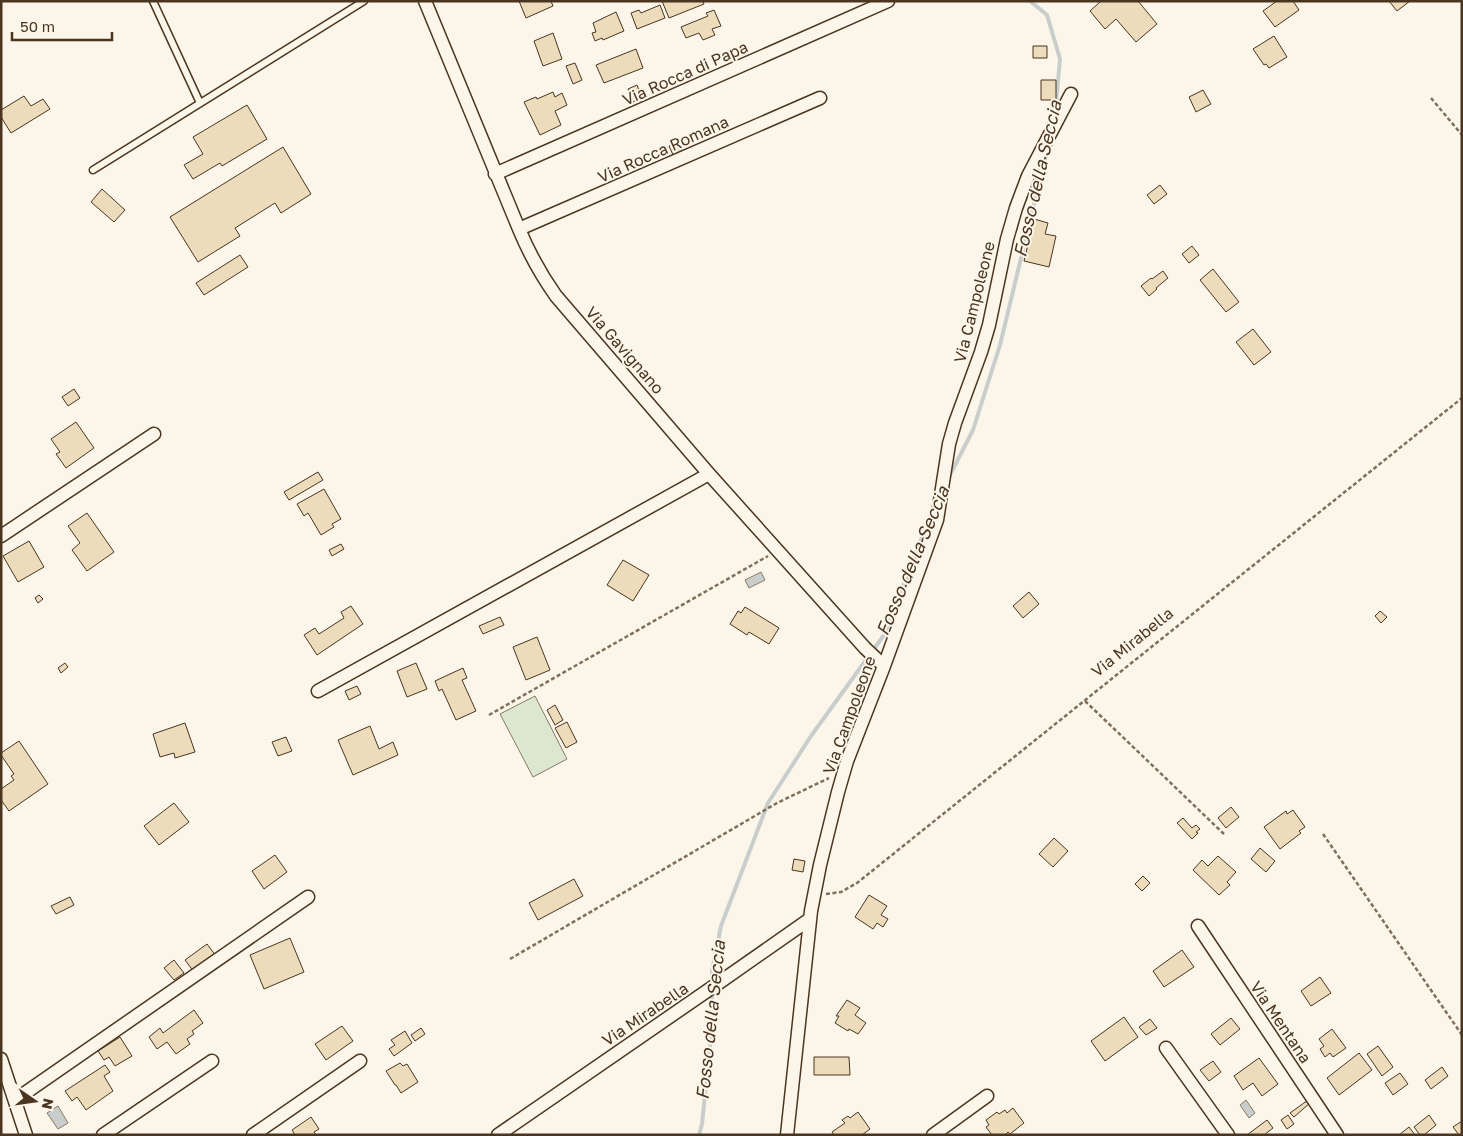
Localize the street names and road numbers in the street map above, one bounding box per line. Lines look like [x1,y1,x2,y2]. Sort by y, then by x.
street label: Via Rocca di Papa [619,36,751,110]
street label: Via Rocca Romana [594,111,732,187]
street label: Via Campoleone [949,239,999,365]
street label: Via Gavignano [582,302,668,398]
street label: Via Mirabella [1087,603,1177,681]
street label: Via Campoleone [818,653,880,777]
street label: Via Mentana [1246,977,1316,1067]
street label: Via Mirabella [598,978,692,1050]

